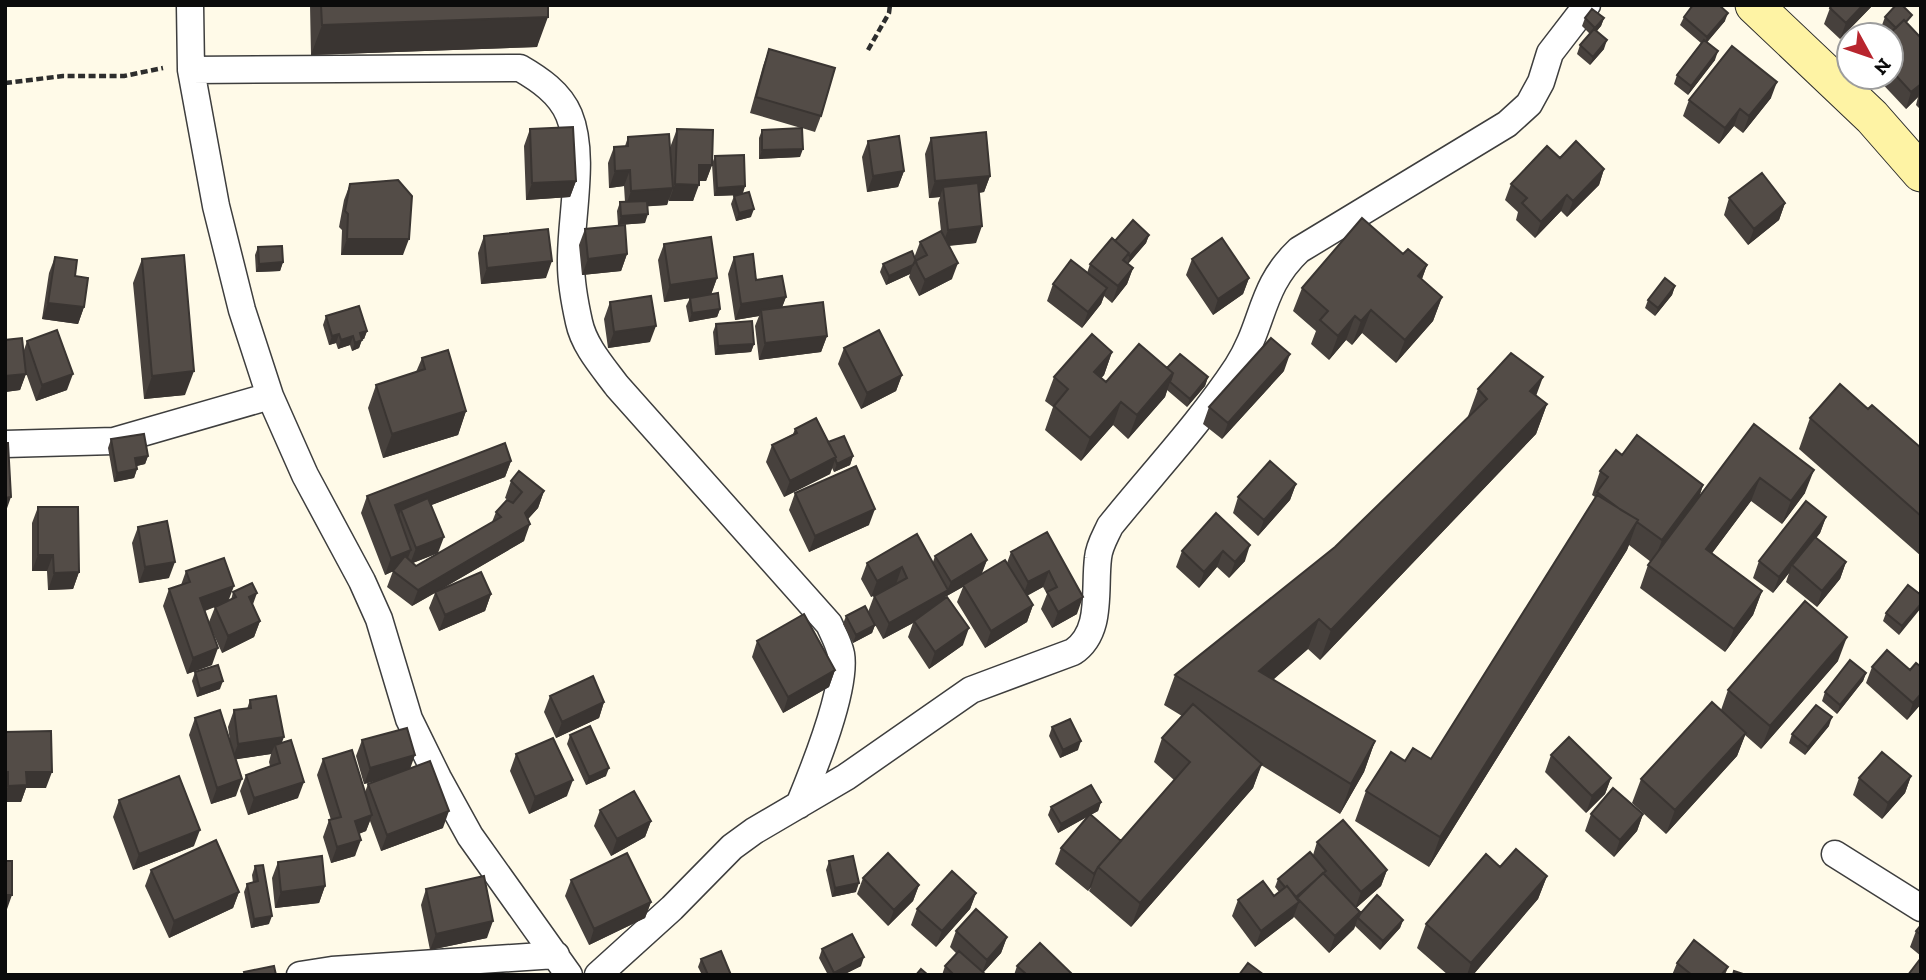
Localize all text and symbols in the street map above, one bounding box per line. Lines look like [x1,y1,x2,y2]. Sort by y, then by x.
north arrow [1835,21,1905,91]
text: N [1869,54,1896,80]

